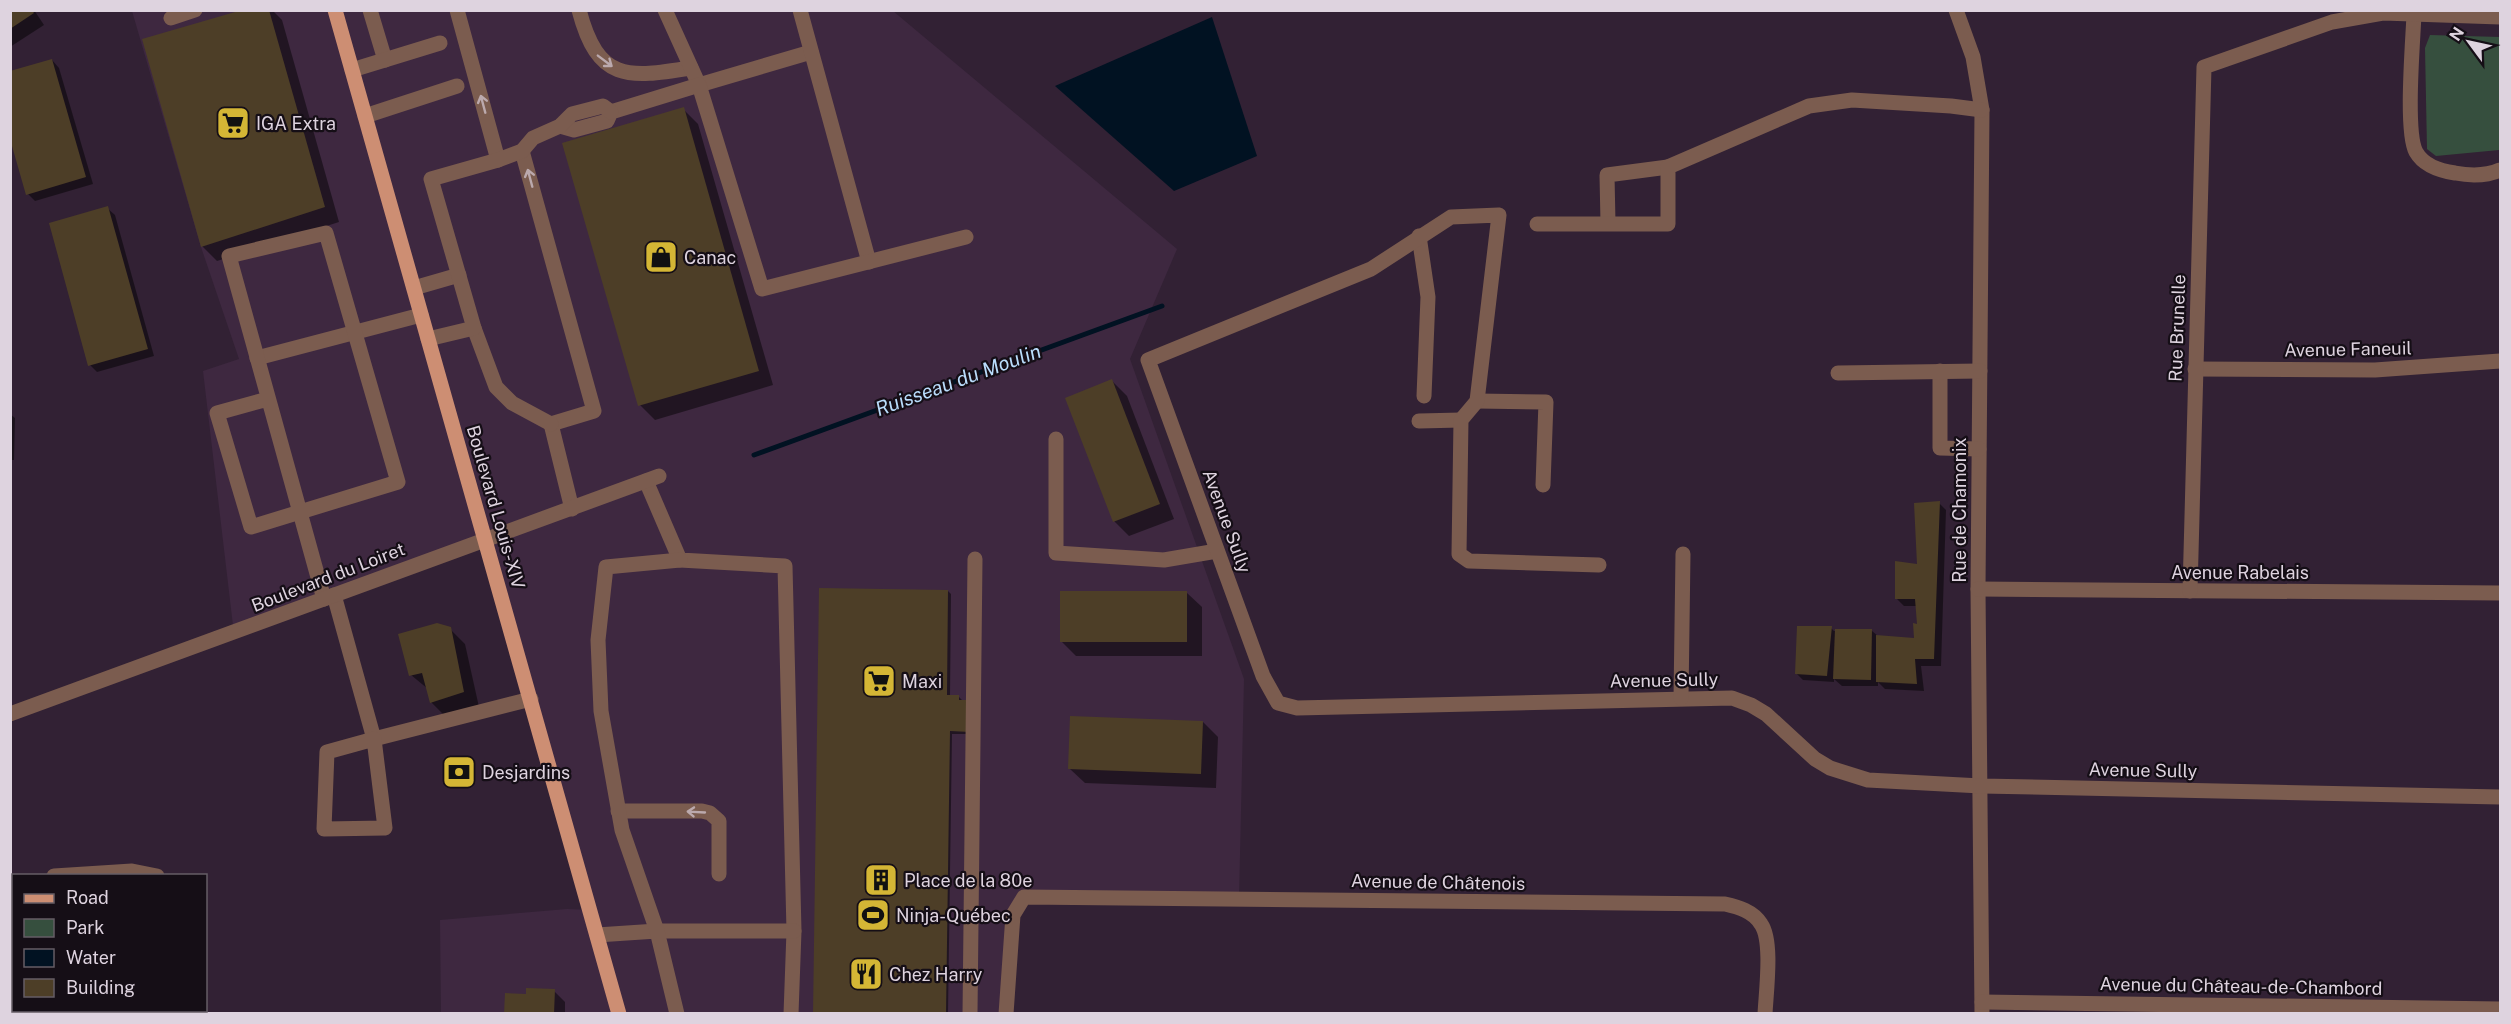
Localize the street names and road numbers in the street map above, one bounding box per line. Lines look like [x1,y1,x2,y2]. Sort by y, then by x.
street label: Rue Brunelle [2165,274,2189,382]
street label: Avenue Faneuil [2284,337,2412,361]
street label: Boulevard Louis-XIV [463,423,529,591]
street label: Rue de Chamonix [1949,437,1970,583]
street label: Avenue Sully [1199,466,1256,576]
street label: Boulevard du Loiret [248,538,408,616]
street label: Avenue Rabelais [2171,562,2309,583]
street label: Avenue Sully [1610,669,1719,691]
street label: Avenue Sully [2089,759,2198,781]
street label: Avenue de Châtenois [1351,870,1525,894]
street label: Avenue du Château-de-Chambord [2100,973,2382,999]

